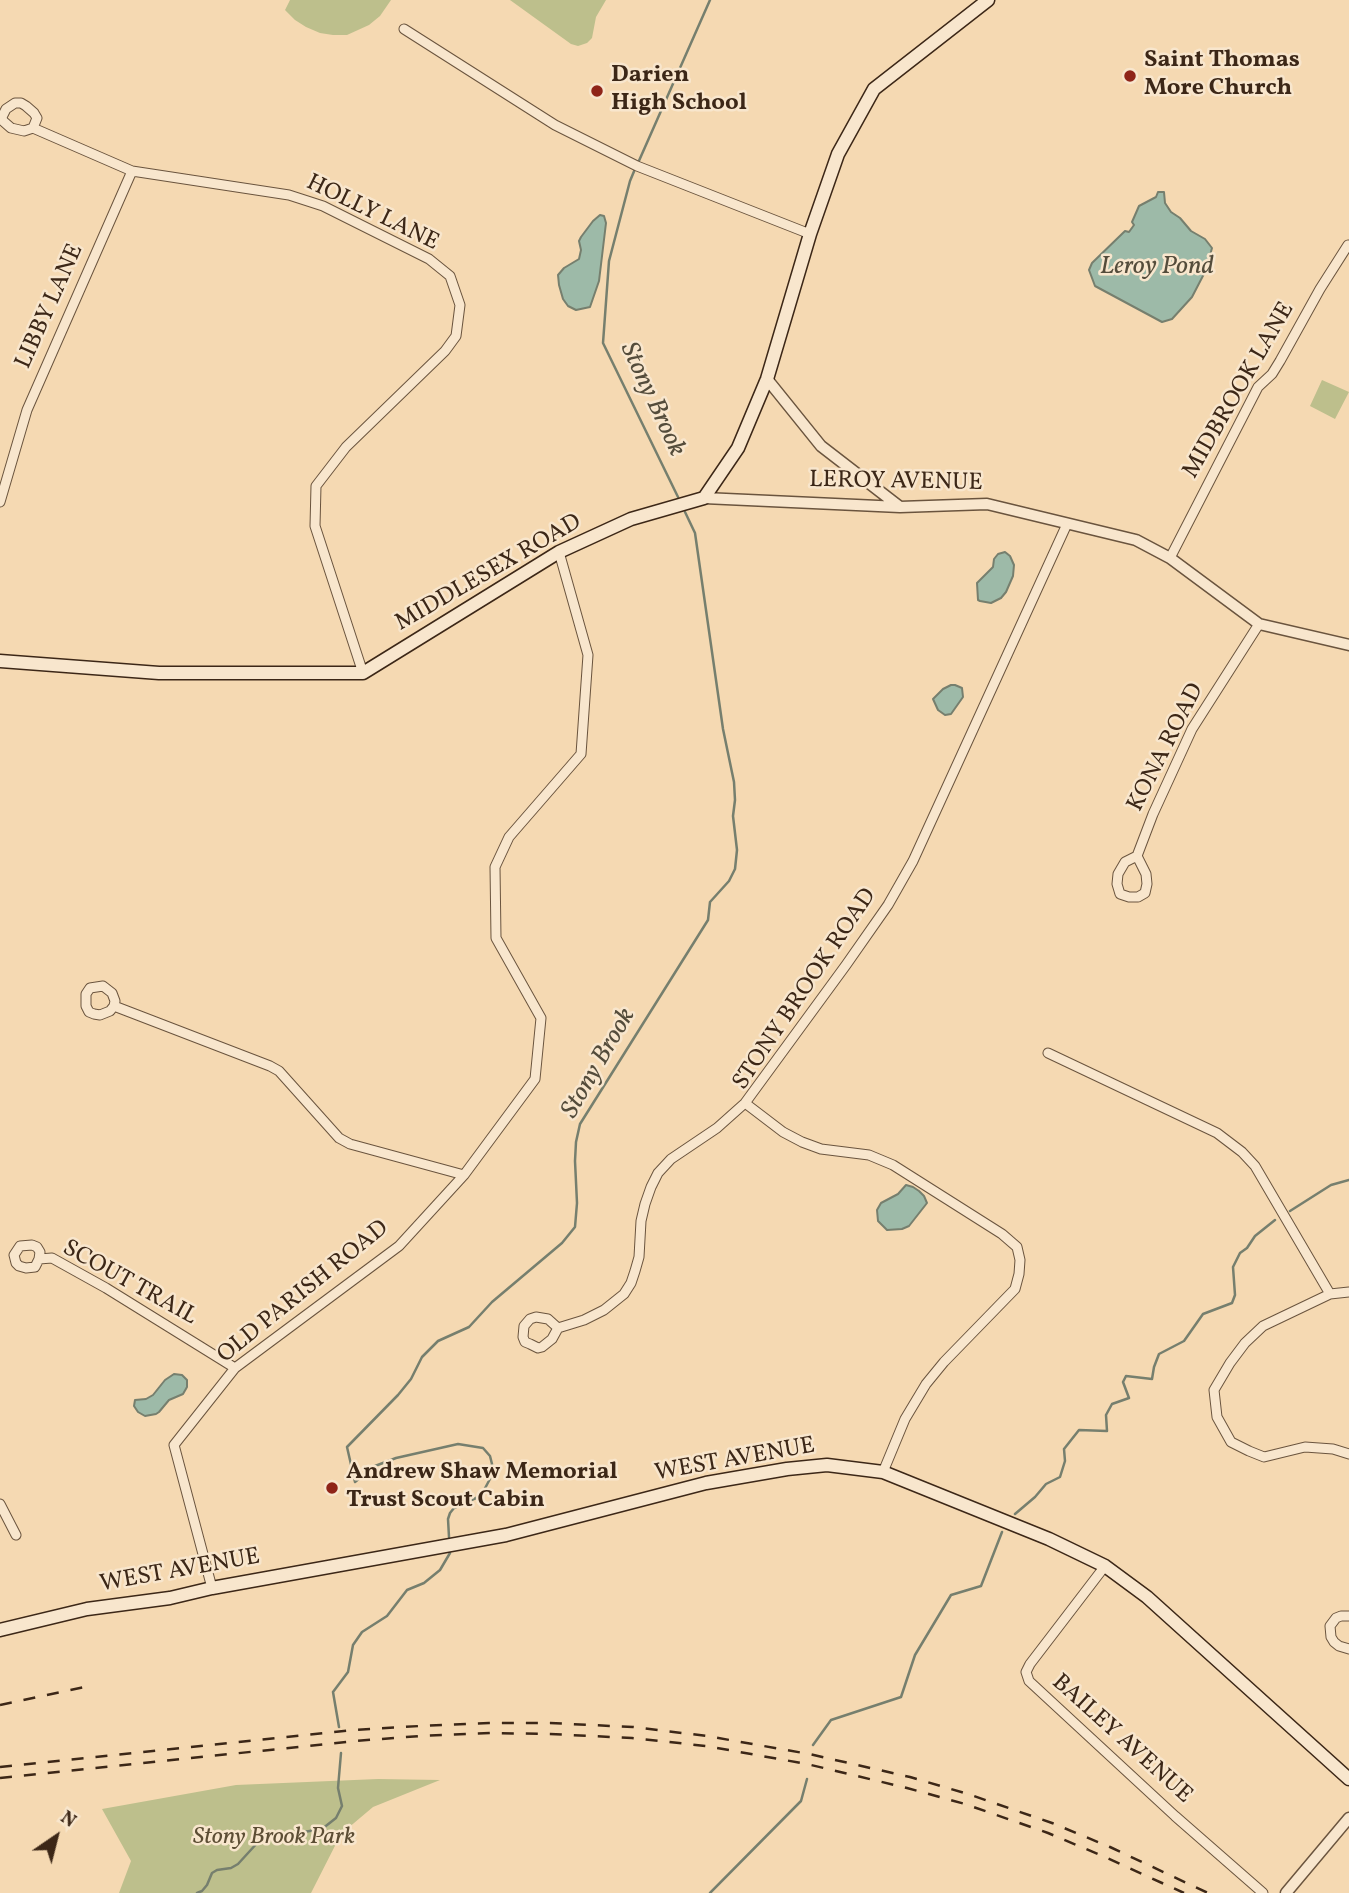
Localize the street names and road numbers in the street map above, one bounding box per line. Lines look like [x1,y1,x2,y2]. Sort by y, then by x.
street label: HOLLY LANE [301,169,443,259]
street label: LIBBY LANE [11,240,91,374]
street label: MIDBROOK LANE [1178,298,1302,484]
street label: LEROY AVENUE [809,467,983,499]
street label: MIDDLESEX ROAD [391,509,587,639]
street label: KONA ROAD [1122,679,1212,817]
street label: STONY BROOK ROAD [728,884,884,1096]
street label: OLD PARISH ROAD [213,1215,395,1371]
street label: SCOUT TRAIL [57,1235,201,1333]
street label: WEST AVENUE [653,1433,817,1489]
street label: WEST AVENUE [98,1544,262,1600]
street label: BAILEY AVENUE [1045,1669,1197,1811]

